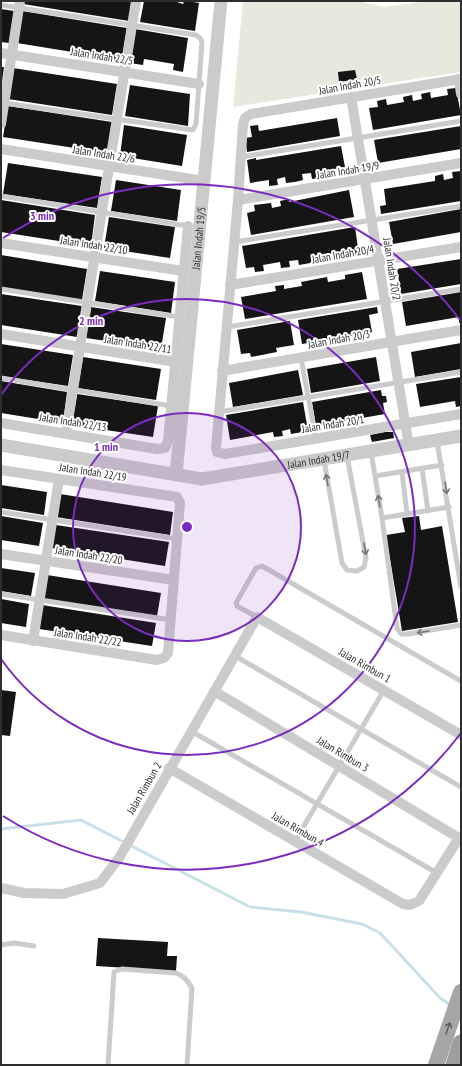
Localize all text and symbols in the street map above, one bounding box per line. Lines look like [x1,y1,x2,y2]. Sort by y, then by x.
street label: Jalan Indah 22/5 [69,44,134,68]
street label: Jalan Indah 20/5 [317,73,382,98]
street label: Jalan Indah 22/6 [71,142,136,166]
street label: Jalan Indah 19/9 [315,158,380,182]
street label: Jalan Indah 19/5 [188,206,208,271]
text: 3 min [30,208,54,223]
street label: Jalan Indah 22/10 [58,233,129,257]
street label: Jalan Indah 20/2 [380,236,404,301]
street label: Jalan Indah 20/4 [310,242,375,267]
text: 2 min [79,313,103,328]
street label: Jalan Indah 20/3 [306,327,371,352]
street label: Jalan Indah 22/11 [102,332,173,356]
street label: Jalan Indah 22/13 [37,410,108,434]
street label: Jalan Indah 20/1 [300,412,365,436]
text: 1 min [94,439,118,454]
street label: Jalan Indah 19/7 [285,448,351,472]
street label: Jalan Indah 22/19 [57,460,128,484]
one-way arrow [323,474,331,487]
one-way arrow [442,481,450,494]
one-way arrow [375,494,383,507]
centre of rings [180,520,194,534]
one-way arrow [361,542,369,555]
street label: Jalan Indah 22/20 [53,543,124,567]
street label: Jalan Indah 22/22 [52,625,123,649]
one-way arrow [417,628,430,636]
street label: Jalan Rimbun 1 [336,644,394,686]
street label: Jalan Rimbun 3 [314,733,371,775]
street label: Jalan Rimbun 2 [123,759,165,817]
street label: Jalan Rimbun 4 [269,808,327,850]
one-way arrow [445,1023,453,1035]

